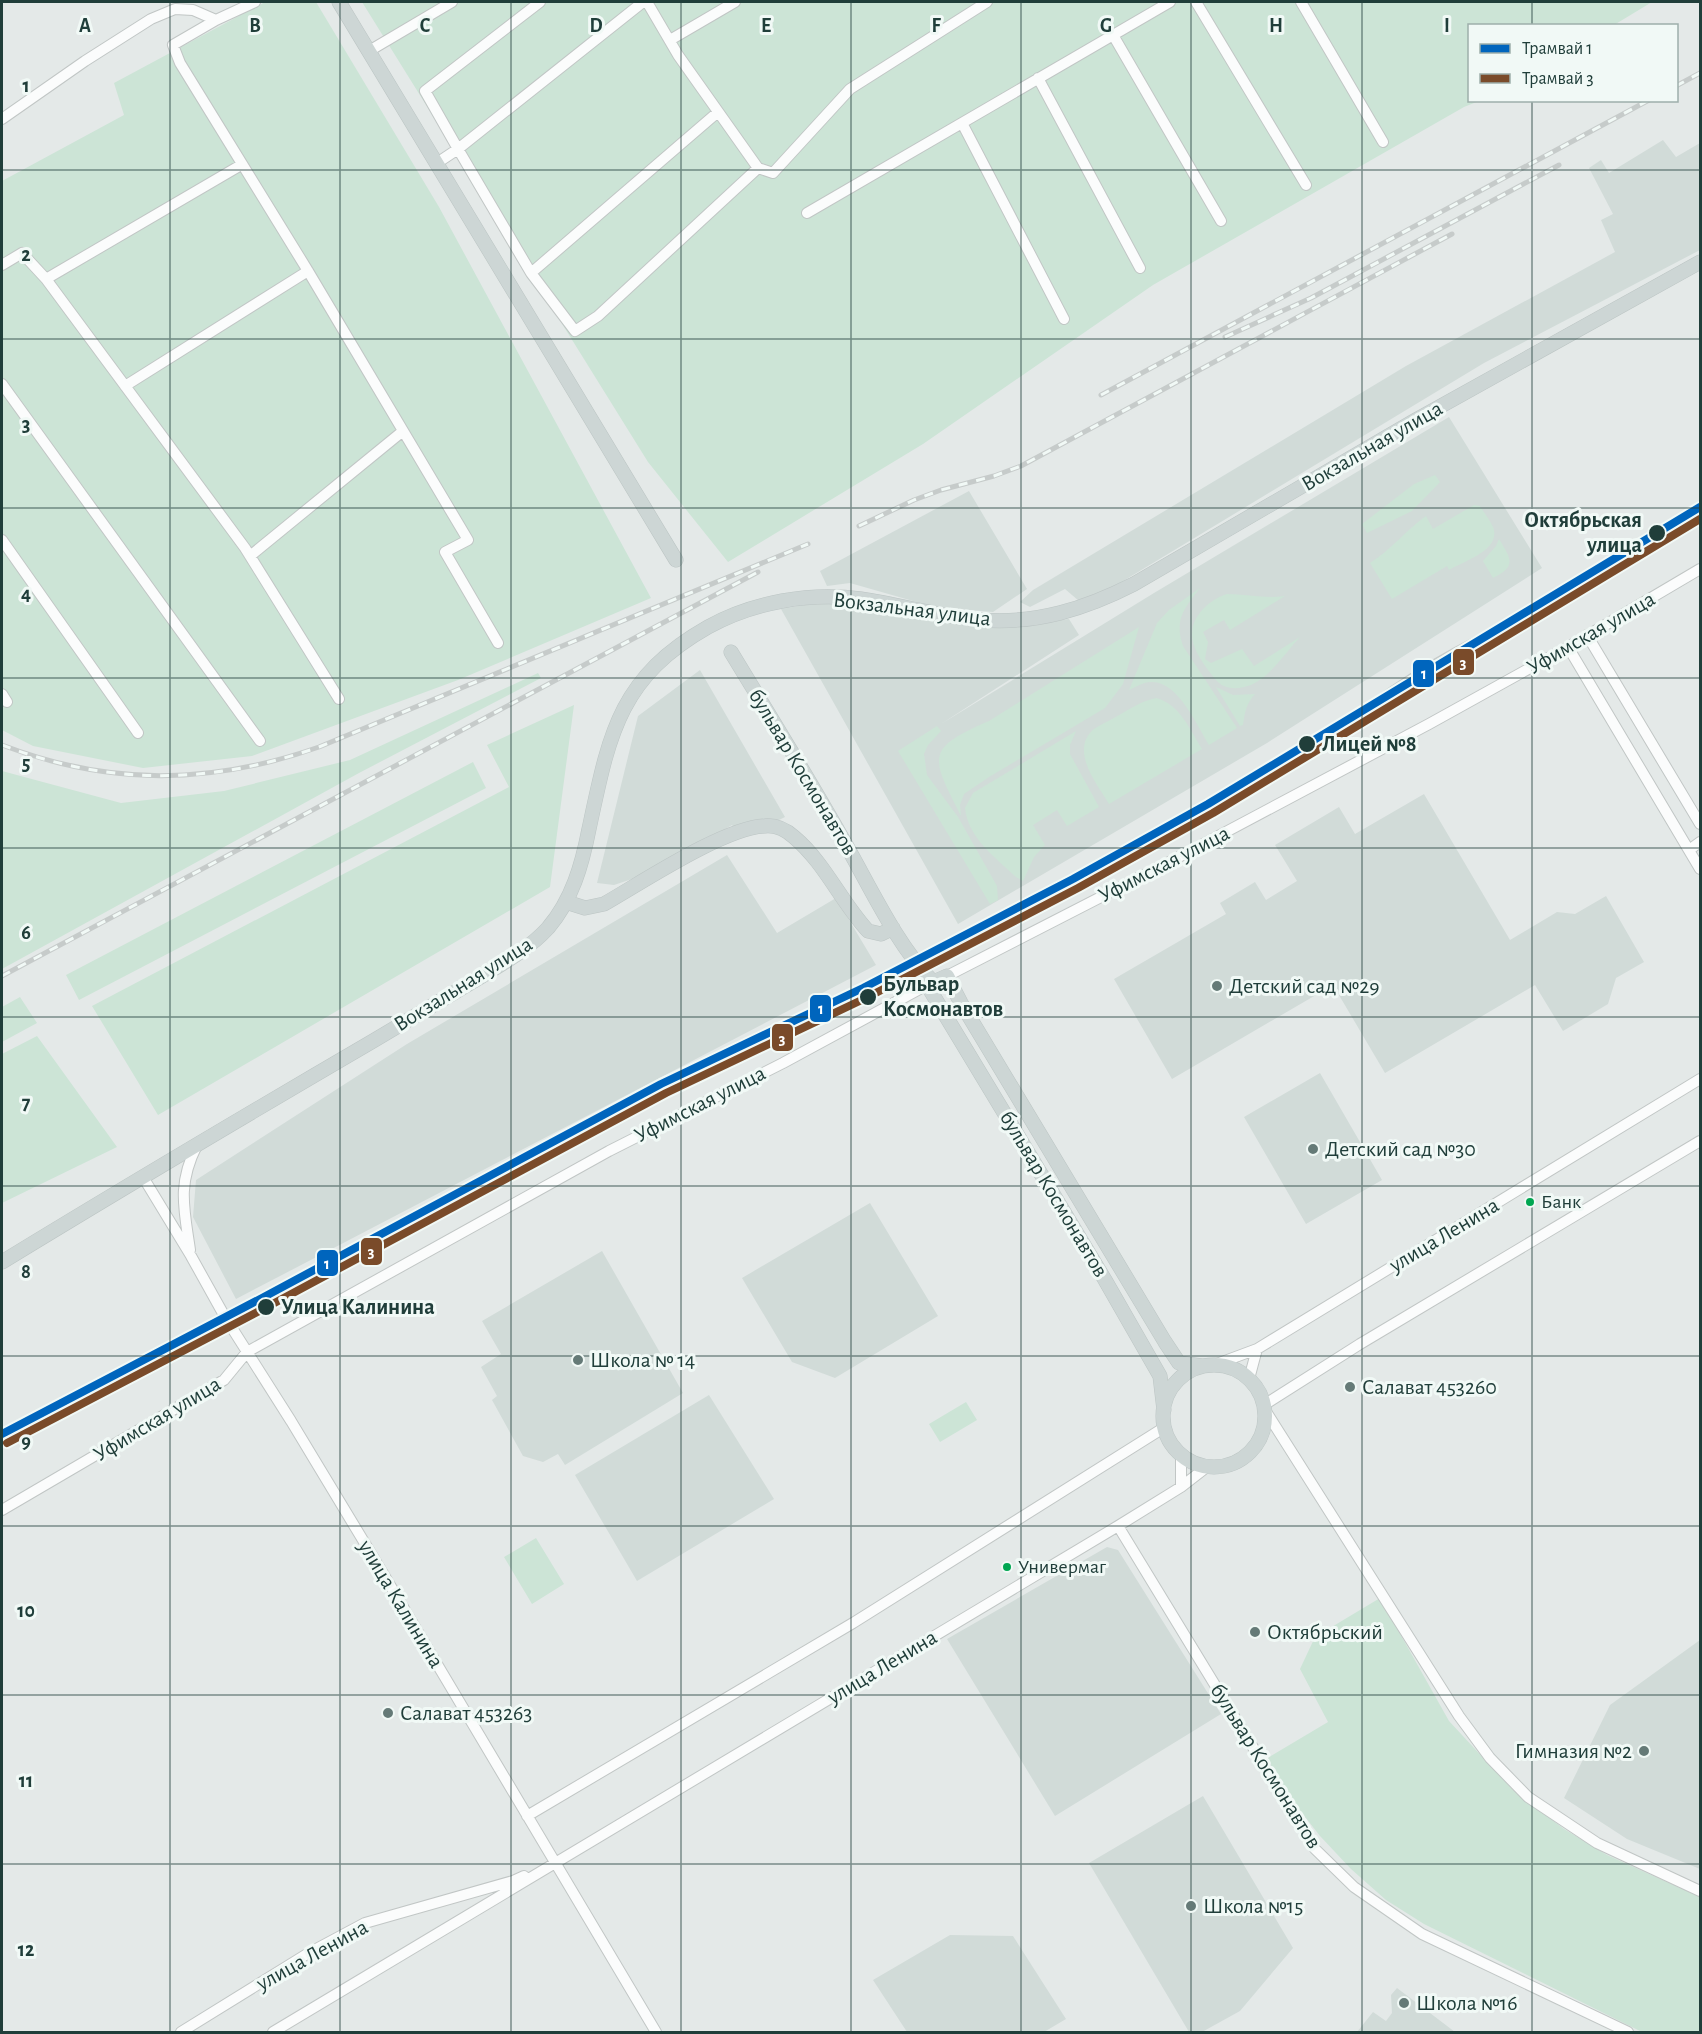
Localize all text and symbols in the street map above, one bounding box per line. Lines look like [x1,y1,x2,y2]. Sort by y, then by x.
text: A [79,16,91,36]
text: B [249,16,261,36]
text: C [420,16,431,36]
text: D [589,16,603,36]
text: E [761,16,771,36]
text: F [931,16,941,36]
text: G [1100,16,1112,36]
text: H [1269,16,1283,36]
text: I [1444,16,1450,36]
legend [1468,24,1678,102]
text: Трамвай 1 [1522,40,1593,58]
text: Трамвай 3 [1522,70,1594,88]
text: 1 [22,76,30,96]
text: 2 [21,245,31,265]
street label: Вокзальная улица [1298,397,1446,495]
text: 3 [22,415,30,435]
place label: Октябрьская улица [1524,509,1642,557]
marker: Октябрьская улица [1647,523,1667,543]
text: 4 [21,584,31,604]
street label: Уфимская улица [1523,587,1659,679]
street label: Вокзальная улица [832,588,992,630]
line badge: 3 [1452,648,1475,676]
text: 3 [1460,655,1467,671]
line badge: 1 [1412,659,1435,688]
text: 1 [1421,666,1427,682]
street label: бульвар Космонавтов [745,685,861,859]
place label: Лицей №8 [1322,733,1417,755]
marker: Лицей №8 [1297,734,1317,754]
text: 5 [22,754,30,774]
street label: Уфимская улица [1095,822,1233,906]
text: 6 [21,923,31,943]
street label: Вокзальная улица [390,933,536,1035]
place label: Бульвар Космонавтов [883,973,1003,1020]
place label: Детский сад №29 [1229,975,1380,997]
marker: Детский сад №29 [1210,979,1224,993]
marker: Бульвар Космонавтов [858,987,878,1007]
line badge: 1 [809,994,832,1023]
text: 1 [818,1001,824,1017]
line badge: 3 [771,1023,794,1052]
text: 3 [779,1031,786,1047]
street label: Уфимская улица [631,1062,769,1146]
text: 7 [22,1093,31,1113]
street label: бульвар Космонавтов [996,1107,1112,1281]
place label: Детский сад №30 [1325,1138,1476,1160]
marker: Детский сад №30 [1306,1142,1320,1156]
place label: Банк [1541,1192,1581,1212]
street label: улица Ленина [1385,1194,1503,1277]
marker: Банк [1524,1196,1536,1208]
line badge: 3 [360,1237,383,1266]
text: 3 [368,1244,375,1260]
line badge: 1 [316,1249,339,1277]
text: 1 [324,1256,330,1272]
text: 8 [21,1262,31,1282]
place label: Улица Калинина [281,1296,435,1318]
marker: Улица Калинина [256,1297,276,1317]
place label: Школа № 14 [590,1349,695,1371]
marker: Школа № 14 [571,1353,585,1367]
street label: Уфимская улица [90,1373,224,1465]
place label: Салават 453260 [1362,1376,1497,1398]
marker: Салават 453260 [1343,1380,1357,1394]
text: 9 [21,1432,31,1452]
street label: улица Калинина [354,1535,448,1672]
place label: Универмаг [1018,1557,1106,1577]
marker: Универмаг [1001,1561,1013,1573]
text: 10 [17,1601,35,1621]
place label: Октябрьский [1267,1621,1383,1643]
marker: Октябрьский [1248,1625,1262,1639]
street label: улица Ленина [823,1626,941,1709]
street label: бульвар Космонавтов [1206,1680,1326,1852]
place label: Салават 453263 [400,1702,532,1724]
marker: Салават 453263 [381,1706,395,1720]
place label: Гимназия №2 [1515,1740,1632,1762]
marker: Гимназия №2 [1637,1744,1651,1758]
text: 11 [19,1771,33,1791]
place label: Школа №15 [1203,1895,1303,1917]
marker: Школа №15 [1184,1899,1198,1913]
street label: улица Ленина [252,1915,371,1995]
text: 12 [18,1940,34,1960]
place label: Школа №16 [1416,1992,1518,2014]
marker: Школа №16 [1397,1996,1411,2010]

